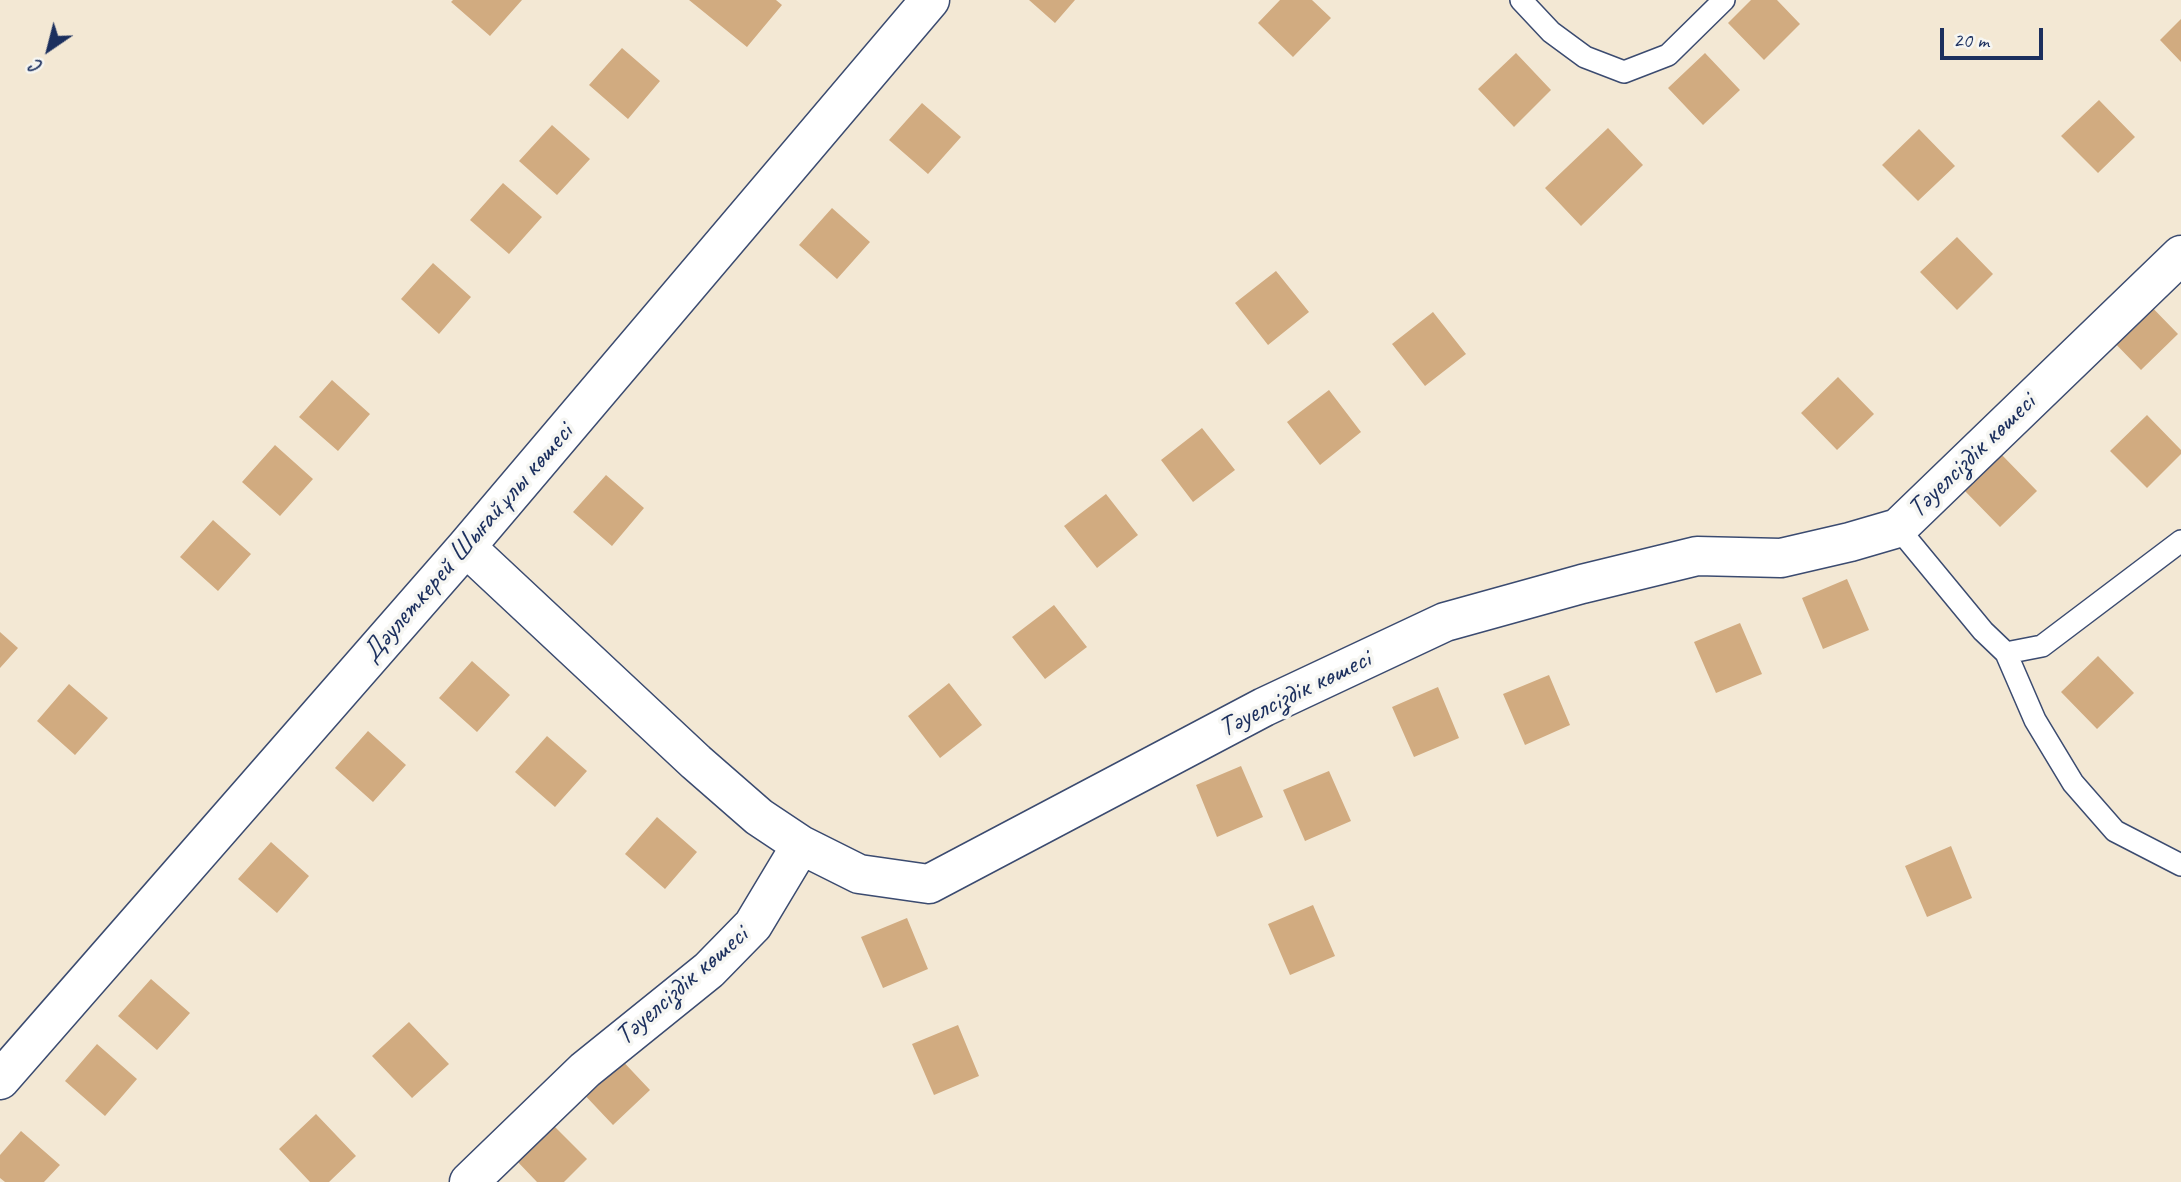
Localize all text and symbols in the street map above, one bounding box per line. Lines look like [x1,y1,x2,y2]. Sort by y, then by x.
north arrow [14,14,84,84]
scale bar [1943,14,2046,58]
text: 20 m [1953,27,1989,53]
text: С [26,54,48,79]
street label: Тәуелсіздік көшесі [1901,386,2043,526]
street label: Дәулеткерей Шығайұлы көшесі [355,417,581,669]
street label: Тәуелсіздік көшесі [1213,643,1377,745]
street label: Тәуелсіздік көшесі [609,919,755,1053]

